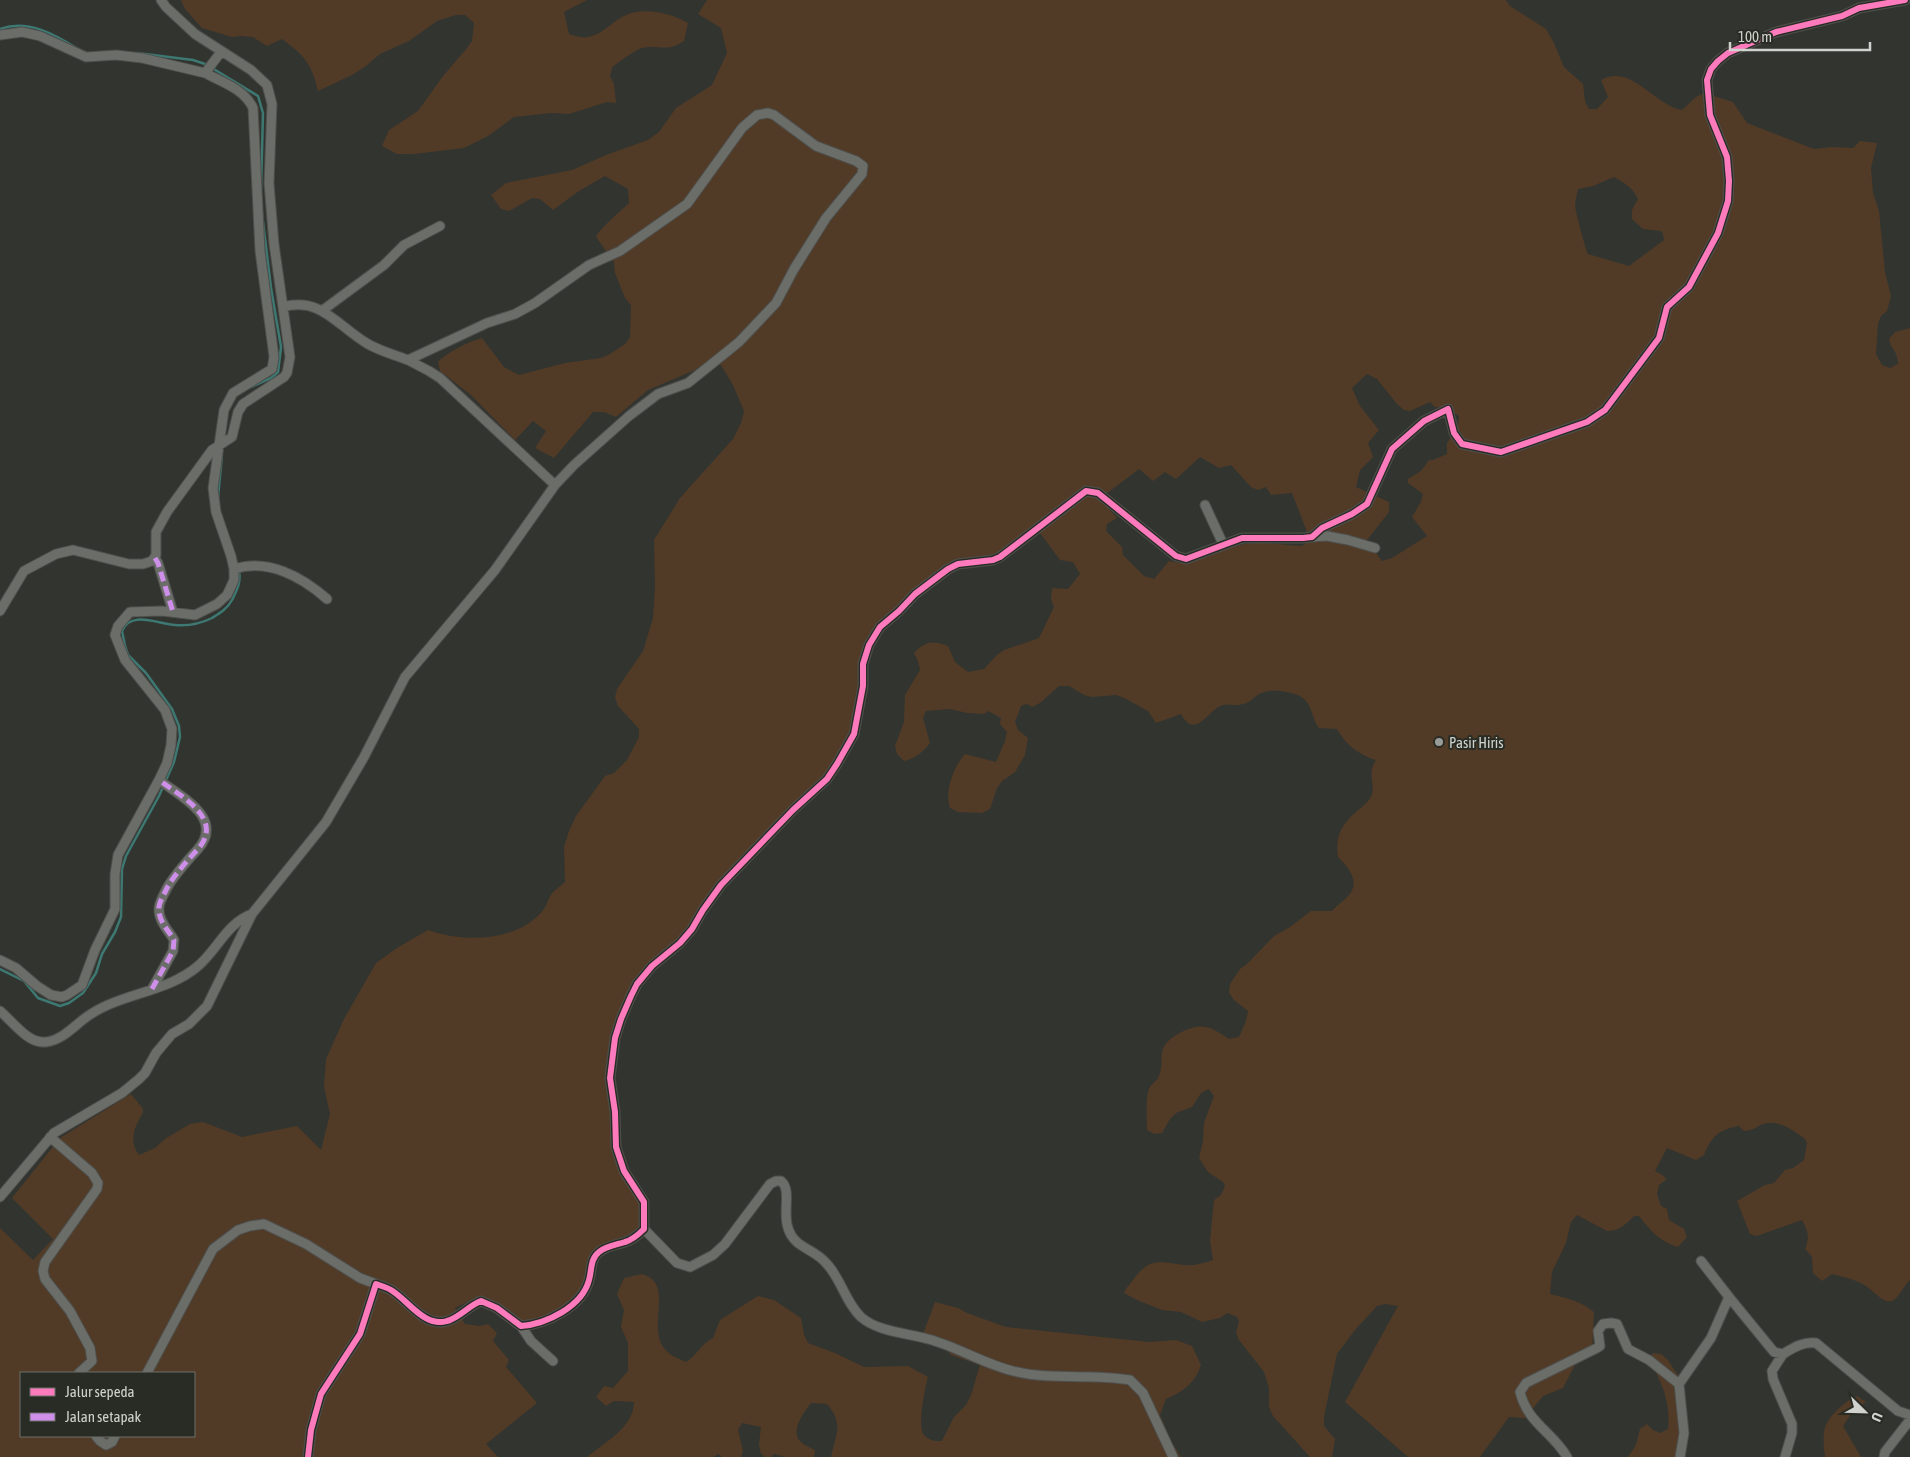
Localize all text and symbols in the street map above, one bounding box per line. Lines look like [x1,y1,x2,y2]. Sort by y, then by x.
scale bar [1730,20,1870,52]
text: 100 m [1738,28,1772,45]
place label: Pasir Hiris [1449,734,1504,751]
marker: Pasir Hiris [1433,736,1445,748]
legend [20,1372,195,1437]
text: Jalur sepeda [65,1383,135,1400]
north arrow [1840,1387,1890,1437]
text: Jalan setapak [65,1408,142,1425]
text: U [1868,1410,1886,1424]

